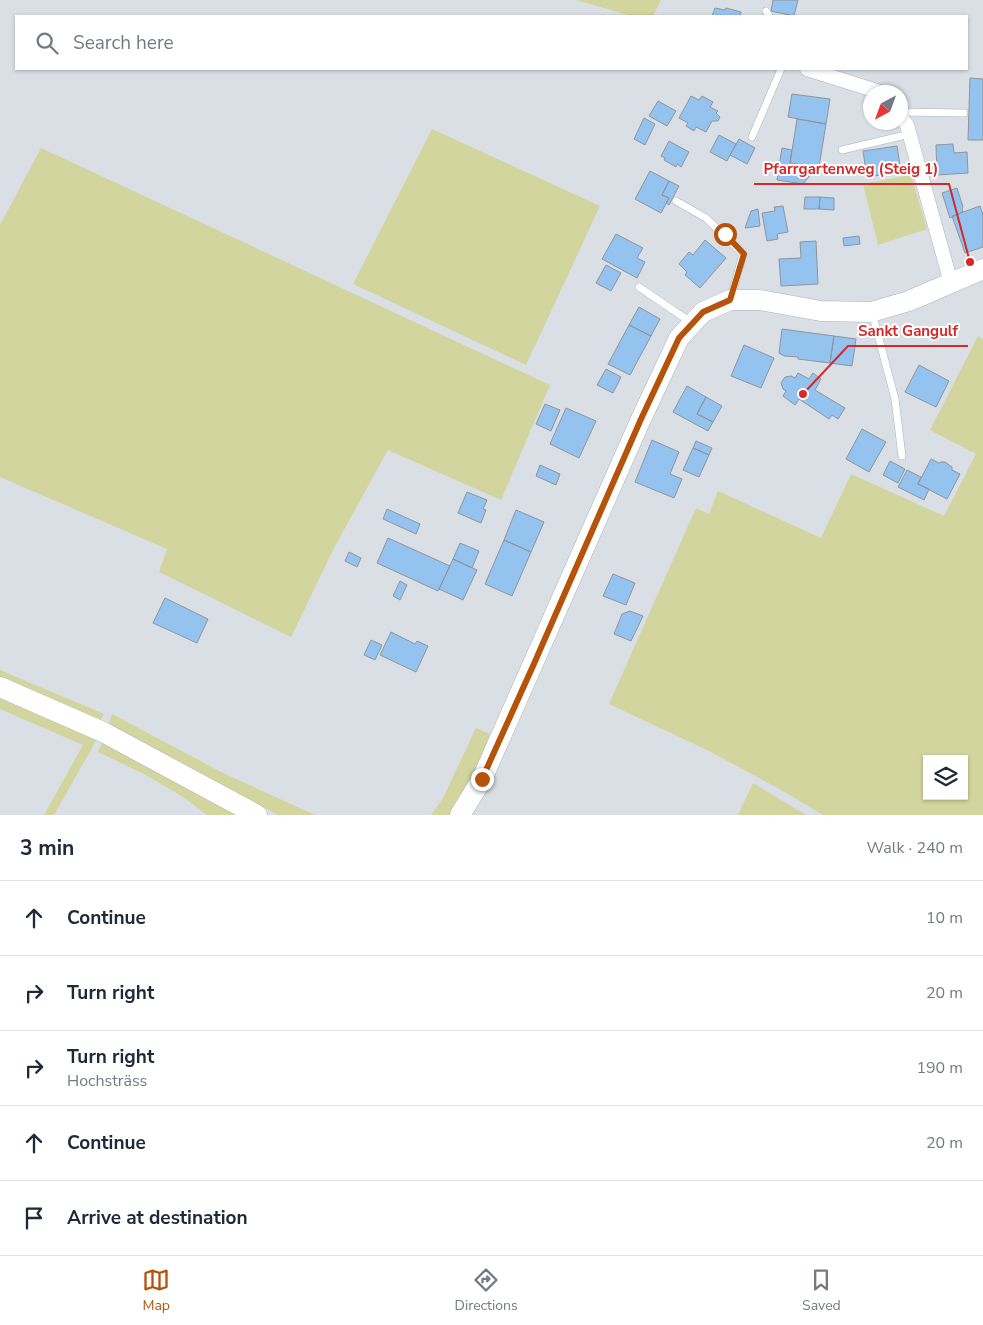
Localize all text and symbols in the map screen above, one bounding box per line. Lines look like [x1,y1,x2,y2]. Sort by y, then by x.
search box [15,15,968,70]
icon: search [33,29,61,57]
text: Search here [73,30,174,56]
north arrow [863,85,908,130]
callout: Pfarrgartenweg (Steig 1) [754,154,949,184]
text: Pfarrgartenweg (Steig 1) [764,159,938,179]
route start [714,223,737,246]
callout: Sankt Gangulf [848,316,968,346]
text: Sankt Gangulf [858,321,959,341]
map controls [923,755,968,800]
button: layers [923,755,968,800]
route end [471,768,494,791]
text: 3 min [20,834,74,862]
text: Walk · 240 m [867,837,963,859]
icon: ahead [20,904,48,932]
text: Continue [67,905,146,931]
text: 10 m [926,907,963,929]
icon: right [20,979,48,1007]
text: Turn right [67,980,154,1006]
text: 20 m [926,982,963,1004]
text: Turn right [67,1044,154,1070]
icon: right [20,1054,48,1082]
text: 190 m [916,1057,963,1079]
text: Hochsträss [67,1070,147,1092]
icon: ahead [20,1129,48,1157]
text: Continue [67,1130,146,1156]
text: 20 m [926,1132,963,1154]
icon: arrive [20,1204,48,1232]
text: Arrive at destination [67,1205,248,1231]
tab: Map [142,1266,170,1315]
tab: Directions [455,1266,518,1315]
tab: Saved [802,1266,841,1315]

